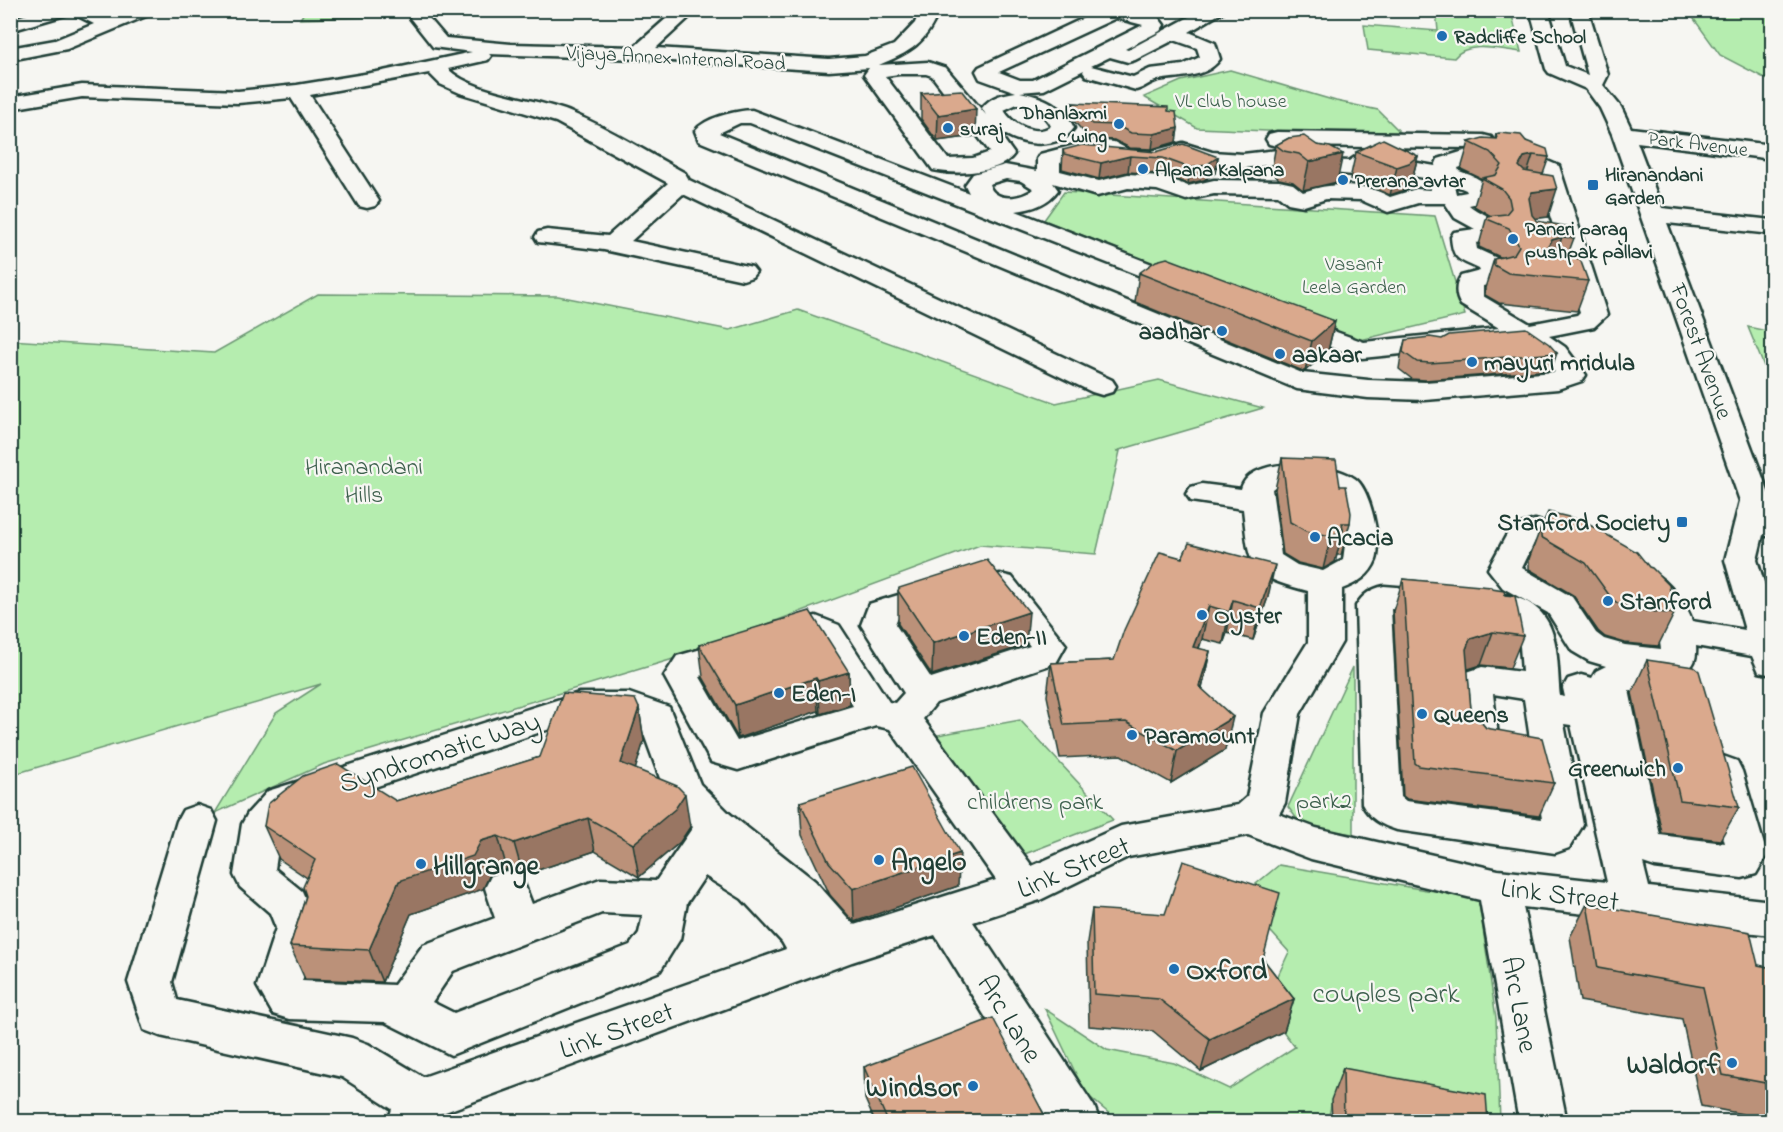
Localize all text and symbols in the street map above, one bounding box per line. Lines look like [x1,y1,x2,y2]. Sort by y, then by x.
place label: Radcliffe School [1454,24,1586,53]
marker: Radcliffe School [1435,29,1449,43]
street label: Vijaya Annex Internal Road [564,39,786,80]
park label: VL club house [1174,88,1287,117]
place label: Dhanlaxmi c wing [1019,100,1107,153]
place label: suraj [960,116,1004,145]
marker: Dhanlaxmi c wing [1112,117,1126,131]
marker: suraj [941,121,955,135]
street label: Park Avenue [1646,125,1750,166]
place label: Alpana Kalpana [1155,157,1284,186]
marker: Alpana Kalpana [1136,162,1150,176]
place label: Hiranandani Garden [1605,162,1704,214]
place label: Prerana avtar [1355,168,1466,197]
marker: Prerana avtar [1336,173,1350,187]
marker: Hiranandani Garden [1586,178,1600,192]
place label: Paneri parag pushpak pallavi [1525,216,1653,268]
marker: Paneri parag pushpak pallavi [1506,232,1520,246]
park label: Vasant Leela Garden [1302,251,1406,303]
street label: Forest Avenue [1659,278,1740,425]
place label: aadhar [1139,316,1211,351]
marker: aadhar [1215,324,1229,338]
place label: aakaar [1292,339,1362,374]
marker: aakaar [1273,347,1287,361]
place label: mayuri mridula [1484,347,1635,383]
marker: mayuri mridula [1465,355,1479,369]
park label: Hiranandani Hills [305,451,423,514]
place label: Stanford Society [1498,507,1670,543]
marker: Stanford Society [1675,515,1689,529]
place label: Acacia [1327,522,1393,557]
marker: Acacia [1308,530,1322,544]
place label: Stanford [1620,586,1712,621]
marker: Stanford [1601,594,1615,608]
place label: Oyster [1214,600,1282,636]
marker: Oyster [1195,608,1209,622]
place label: Eden-II [976,621,1047,656]
marker: Eden-II [957,629,971,643]
place label: Eden-I [791,678,856,713]
marker: Eden-I [772,686,786,700]
place label: Queens [1434,699,1509,734]
street label: Syndromatic Way [334,702,546,806]
marker: Queens [1415,707,1429,721]
place label: Paramount [1144,720,1255,755]
marker: Paramount [1125,728,1139,742]
place label: Greenwich [1568,753,1666,788]
marker: Greenwich [1671,761,1685,775]
park label: park2 [1296,785,1352,820]
park label: childrens park [967,786,1104,821]
street label: Link Street [1012,827,1137,911]
place label: Angelo [891,843,966,885]
place label: Hillgrange [433,847,541,889]
marker: Angelo [872,853,886,867]
marker: Hillgrange [414,857,428,871]
street label: Link Street [1498,869,1621,924]
place label: Oxford [1186,952,1267,993]
street label: Arc Lane [1488,953,1547,1057]
marker: Oxford [1167,962,1181,976]
street label: Arc Lane [965,968,1051,1072]
park label: couples park [1312,975,1460,1016]
street label: Link Street [554,993,680,1072]
place label: Waldorf [1627,1046,1721,1087]
marker: Waldorf [1725,1056,1739,1070]
place label: Windsor [866,1069,962,1110]
marker: Windsor [966,1079,980,1093]

